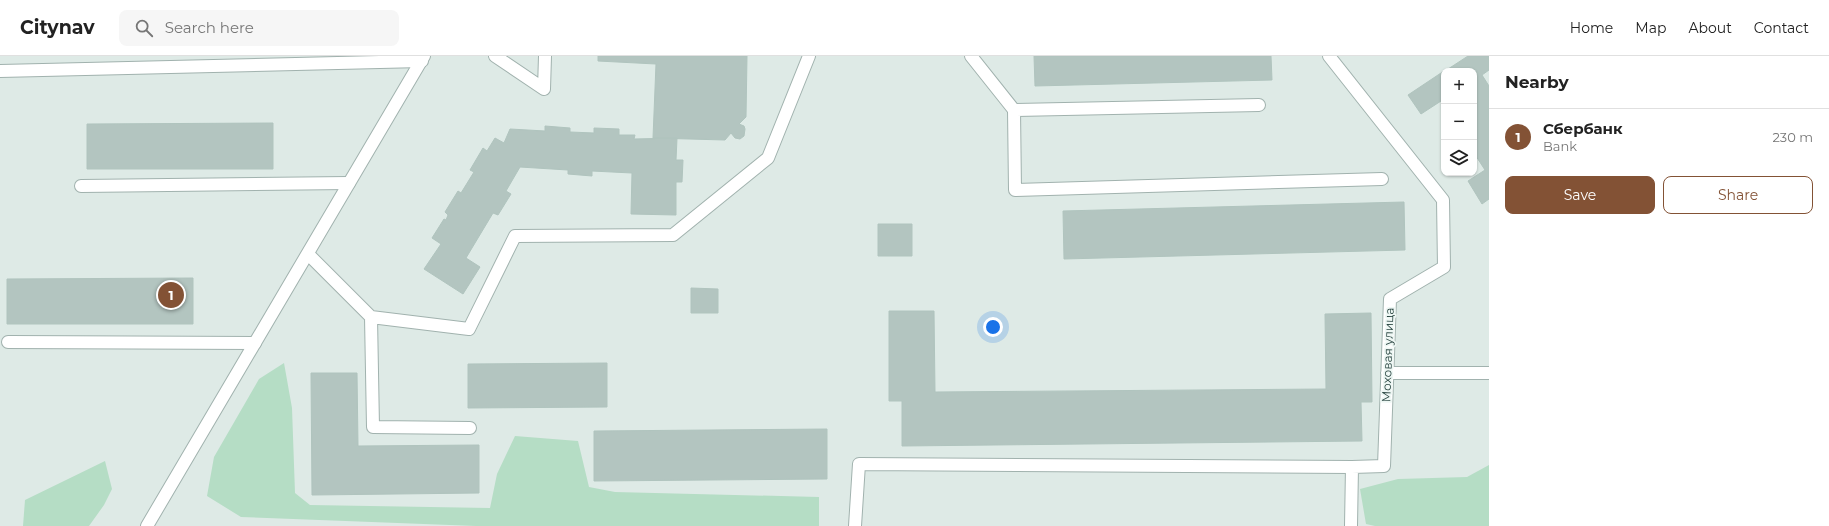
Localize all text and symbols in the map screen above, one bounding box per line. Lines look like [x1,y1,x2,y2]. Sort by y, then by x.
search box [119,10,399,46]
text: Citynav [20,16,95,39]
icon: search [133,17,155,39]
text: Search here [165,18,254,37]
text: Home [1570,19,1613,37]
text: Map [1635,19,1666,37]
text: About [1688,19,1732,37]
text: Contact [1754,19,1809,37]
map controls [1441,68,1477,176]
button: + [1441,68,1477,104]
text: Nearby [1505,72,1569,92]
button: − [1441,104,1477,140]
text: Сбербанк [1543,119,1623,138]
text: 1 [1515,129,1521,145]
text: 230 m [1772,129,1813,145]
text: Bank [1543,138,1577,154]
button: layers [1441,140,1477,176]
button: Save [1505,176,1655,214]
button: Share [1663,176,1813,214]
pin: 1 [158,280,184,310]
street label: Моховая улица [1378,307,1397,403]
your location [983,317,1003,337]

